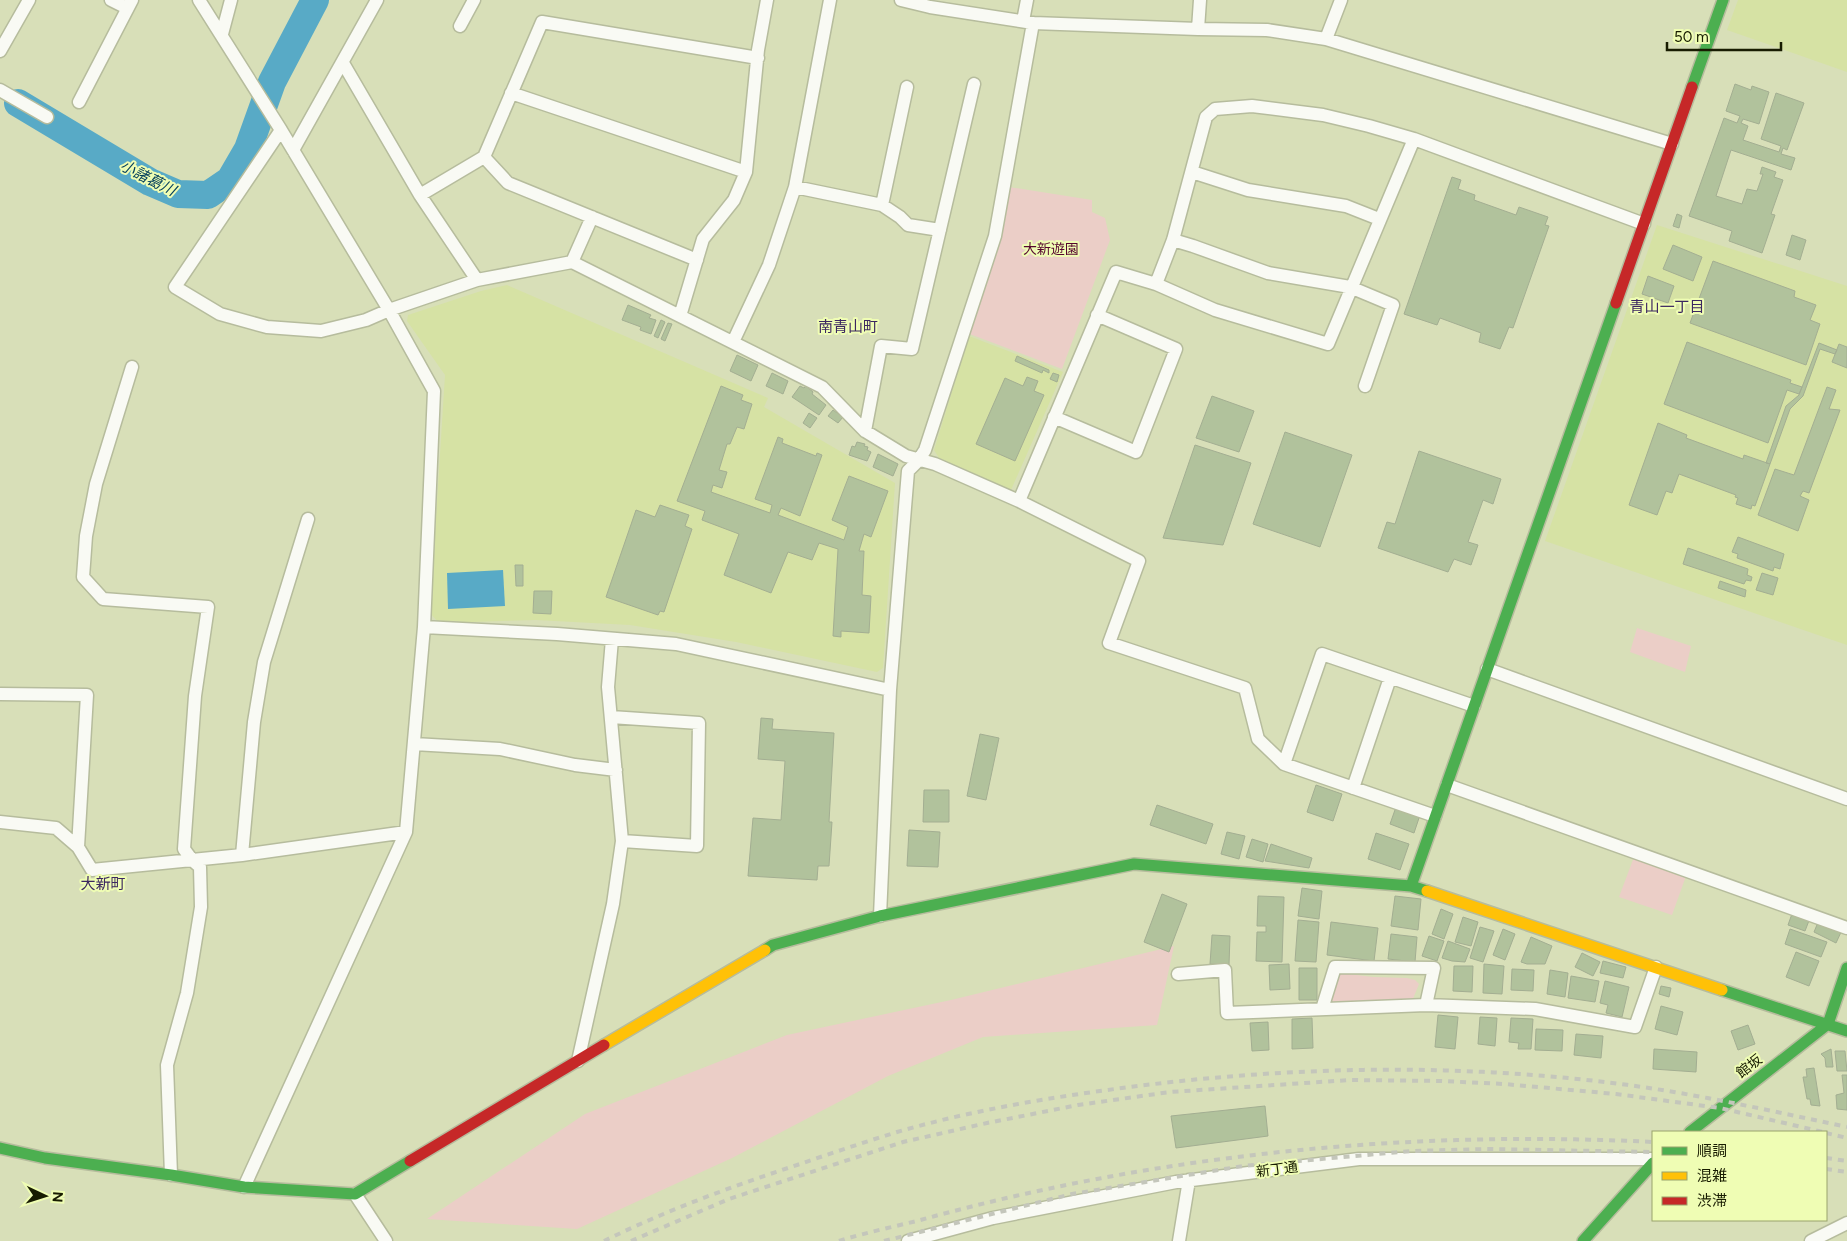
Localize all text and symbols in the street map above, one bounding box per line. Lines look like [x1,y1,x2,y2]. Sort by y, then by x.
scale bar [1667,20,1781,52]
text: 50 m [1674,28,1709,46]
water label: 小諸葛川 [117,156,181,201]
park label: 大新遊園 [1023,241,1079,258]
district label: 青山一丁目 [1629,298,1705,316]
district label: 南青山町 [818,318,878,336]
district label: 大新町 [80,875,126,893]
street label: 館坂 [1733,1051,1766,1082]
legend [1652,1131,1827,1221]
text: 順調 [1697,1142,1727,1160]
street label: 新丁通 [1255,1159,1299,1180]
text: 混雑 [1697,1167,1727,1185]
north arrow [20,1171,70,1221]
text: N [49,1191,66,1203]
text: 渋滞 [1697,1192,1727,1210]

